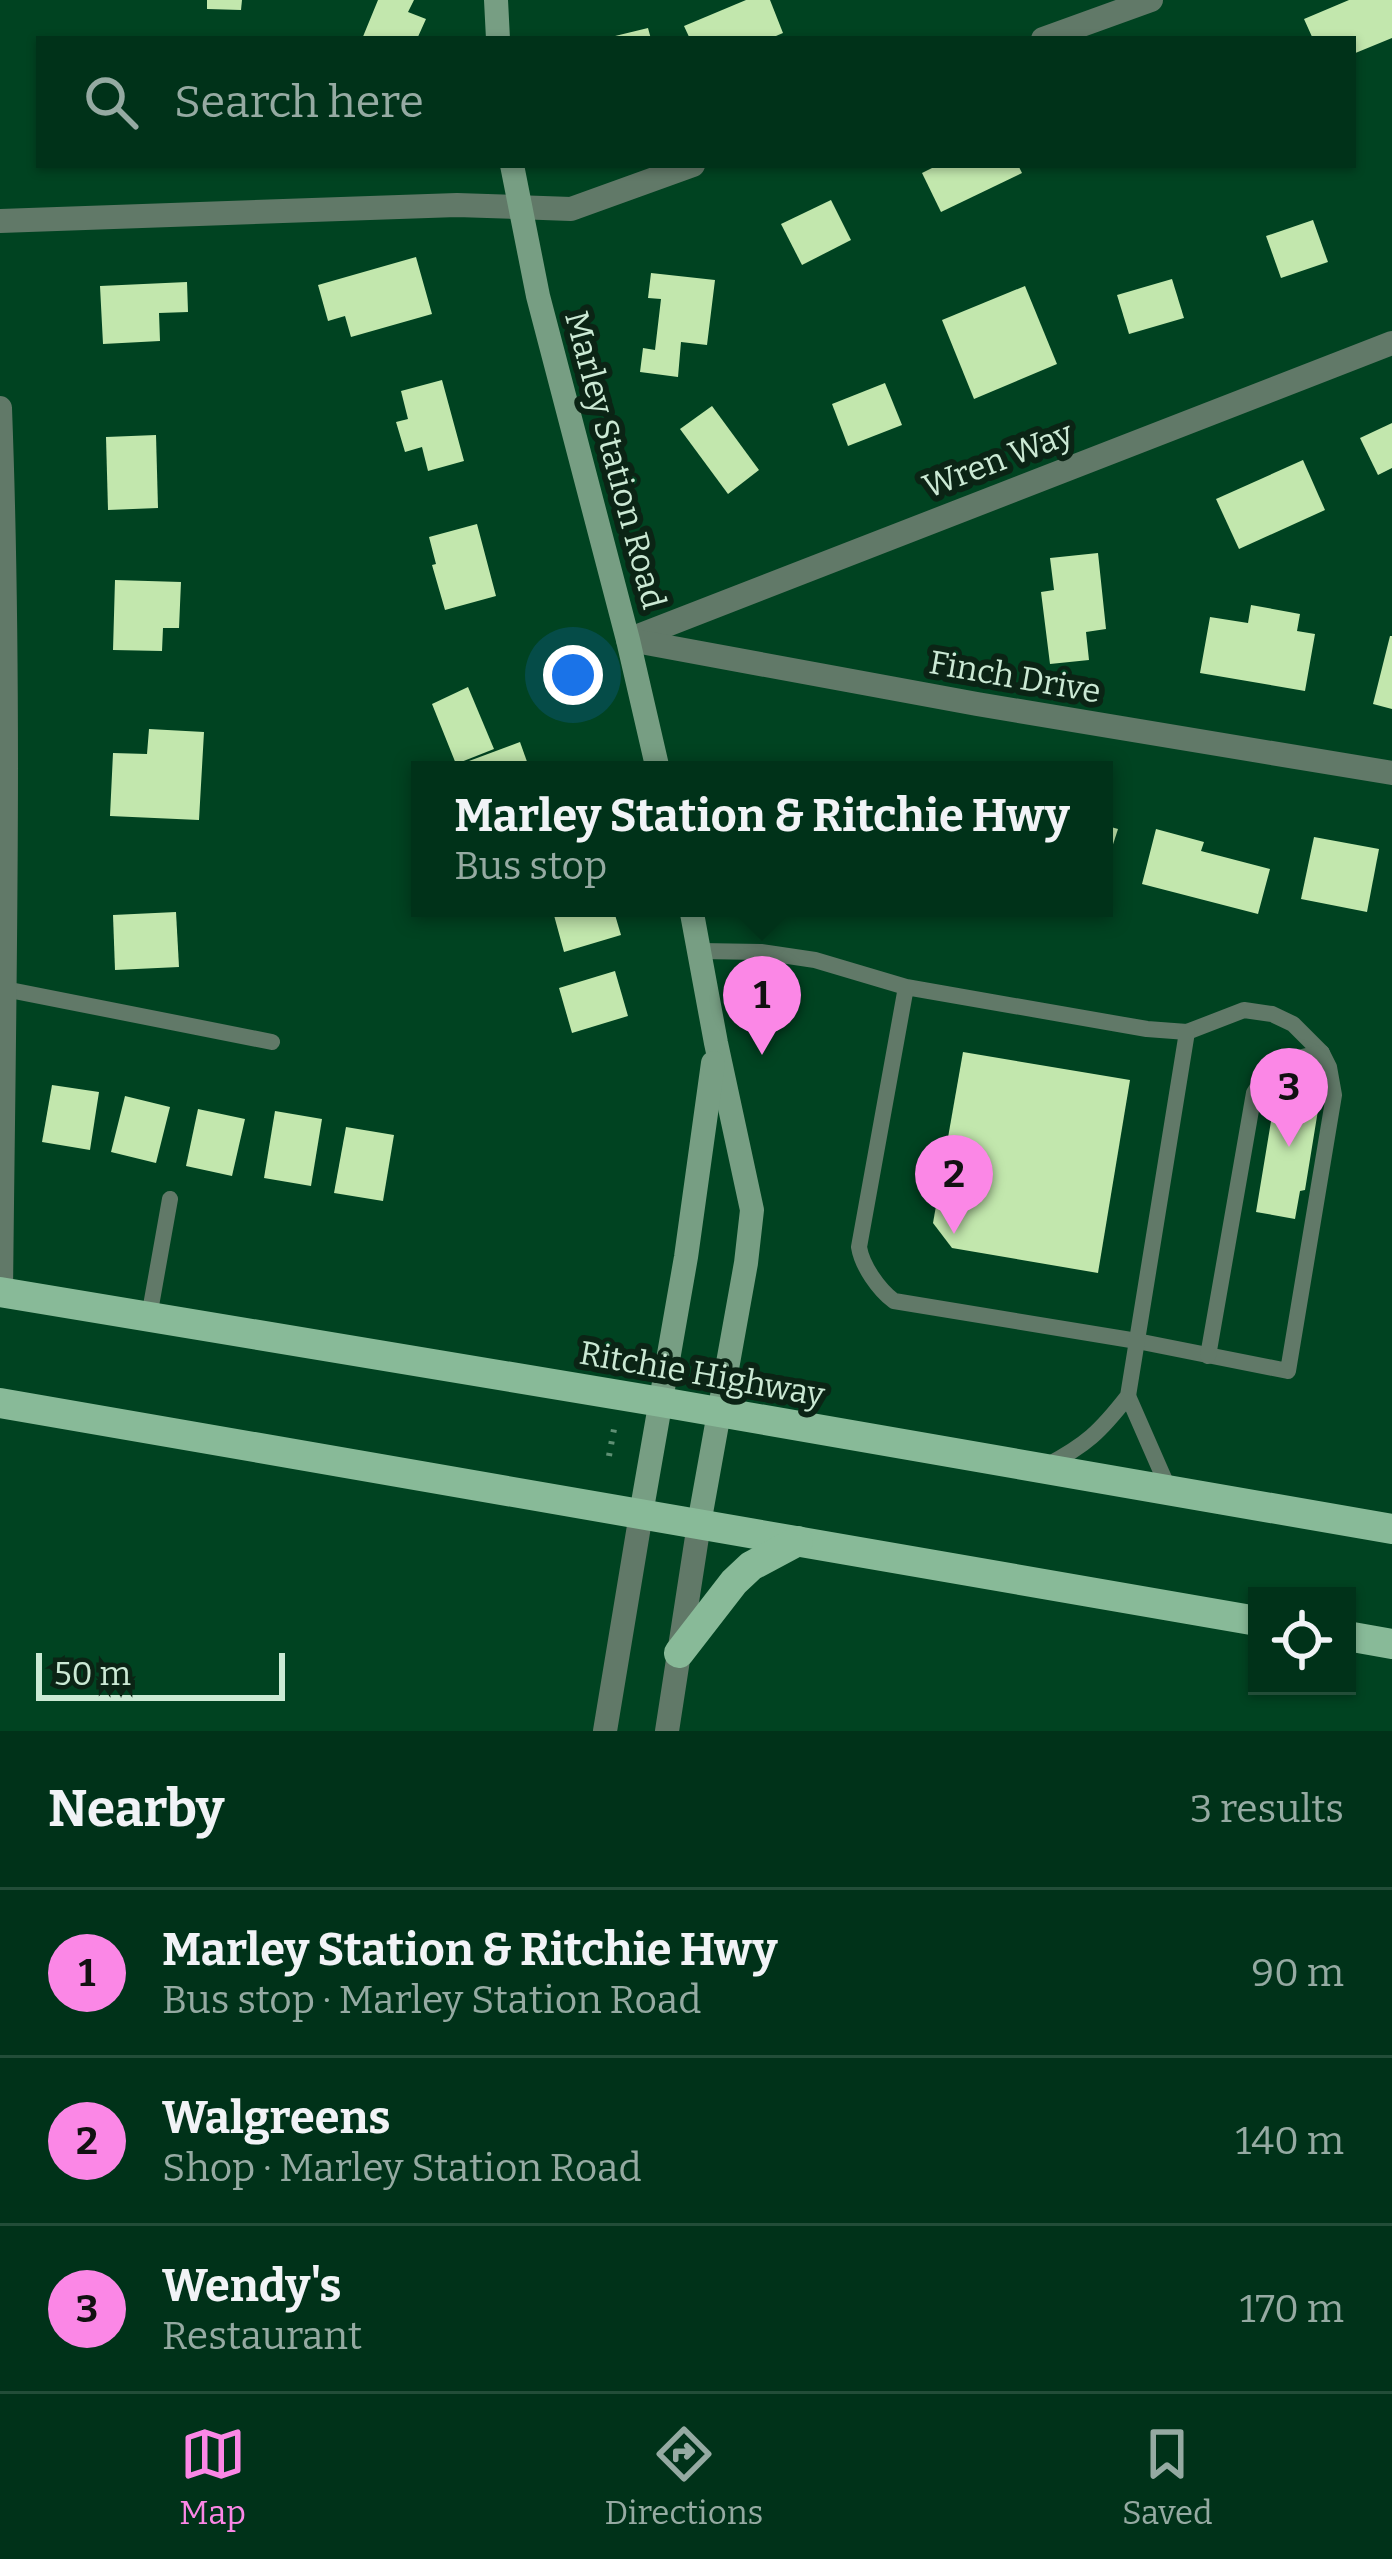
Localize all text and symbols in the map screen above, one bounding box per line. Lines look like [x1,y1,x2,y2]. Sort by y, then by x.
search box [36,36,1356,168]
icon: search [78,69,144,135]
text: Search here [174,75,424,129]
street label: Marley Station Road [556,307,674,613]
street label: Wren Way [917,413,1079,507]
street label: Finch Drive [926,642,1104,712]
your location [543,645,603,705]
popup [411,761,1113,917]
text: Marley Station & Ritchie Hwy [454,789,1070,843]
text: Bus stop [454,843,607,889]
pin: 1 [723,956,801,1055]
pin: 3 [1250,1048,1328,1147]
pin: 2 [915,1135,993,1234]
street label: Ritchie Highway [576,1333,828,1415]
map controls [1248,1587,1356,1695]
button: locate [1248,1587,1356,1695]
scale bar [36,1647,285,1700]
text: 50 m [54,1654,131,1694]
text: Nearby [48,1778,224,1840]
text: 3 results [1190,1786,1344,1832]
text: Marley Station & Ritchie Hwy [162,1923,778,1977]
text: 1 [79,1950,95,1996]
text: 90 m [1251,1950,1344,1996]
text: Bus stop · Marley Station Road [162,1977,701,2023]
text: Walgreens [162,2091,391,2145]
text: 2 [76,2118,98,2164]
text: 140 m [1235,2118,1344,2164]
text: Shop · Marley Station Road [162,2145,642,2191]
text: Wendy's [162,2259,341,2313]
text: 3 [76,2286,98,2332]
text: 170 m [1240,2286,1344,2332]
text: Restaurant [162,2313,362,2359]
tab: Map [179,2421,246,2533]
tab: Directions [605,2421,763,2533]
tab: Saved [1122,2421,1213,2533]

